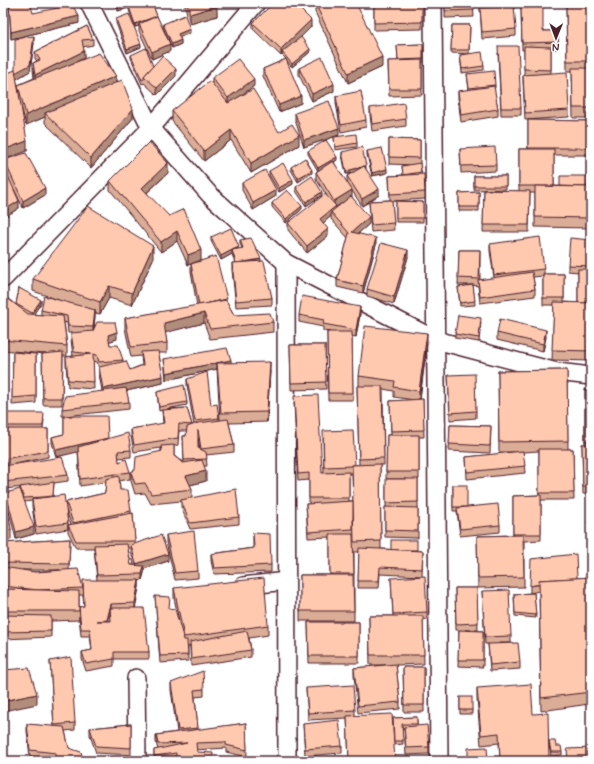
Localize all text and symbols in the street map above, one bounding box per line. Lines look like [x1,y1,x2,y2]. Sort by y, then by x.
north arrow [536,18,576,58]
text: N [552,40,560,54]

